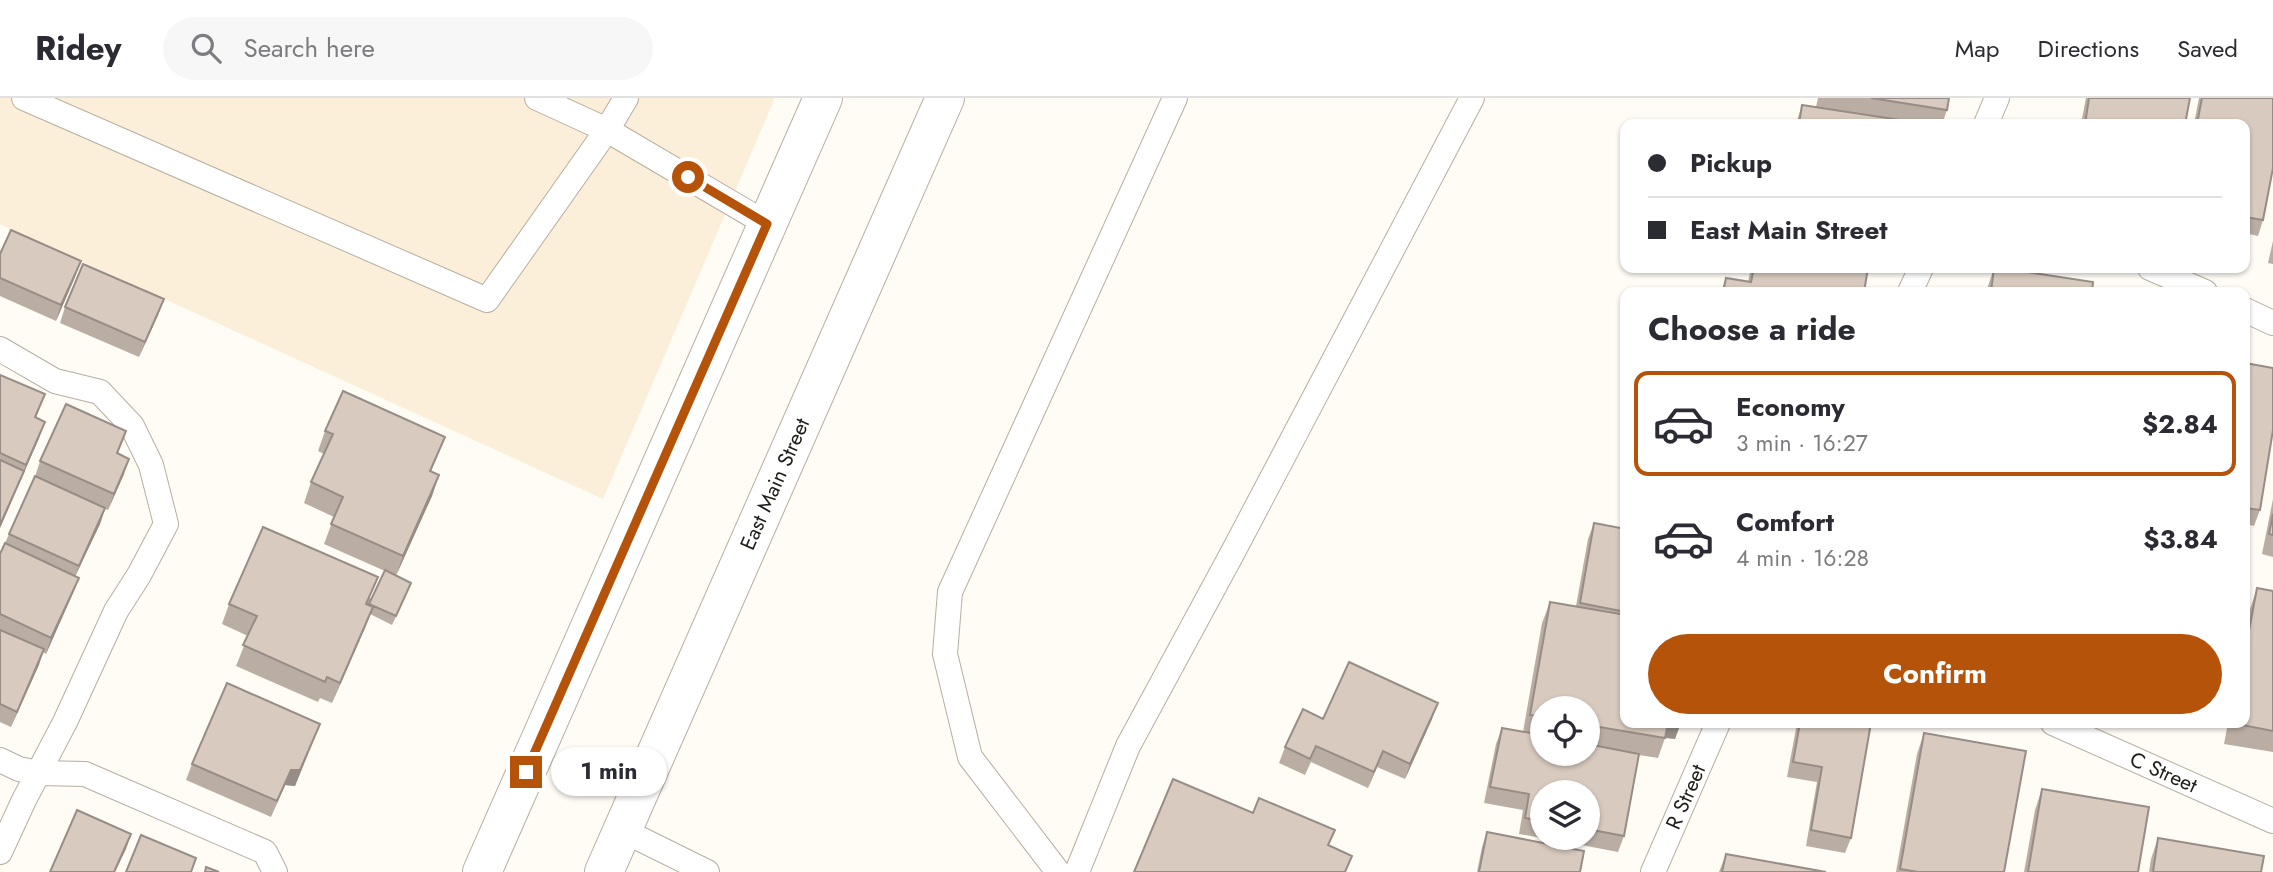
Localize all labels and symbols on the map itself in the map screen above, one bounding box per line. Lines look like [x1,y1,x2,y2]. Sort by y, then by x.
route start [672,161,704,193]
street label: East Main Street [733,413,817,555]
street label: C Street [2125,744,2202,800]
callout: 1 min [550,748,666,796]
route end [510,756,542,788]
street label: R Street [1658,760,1713,834]

